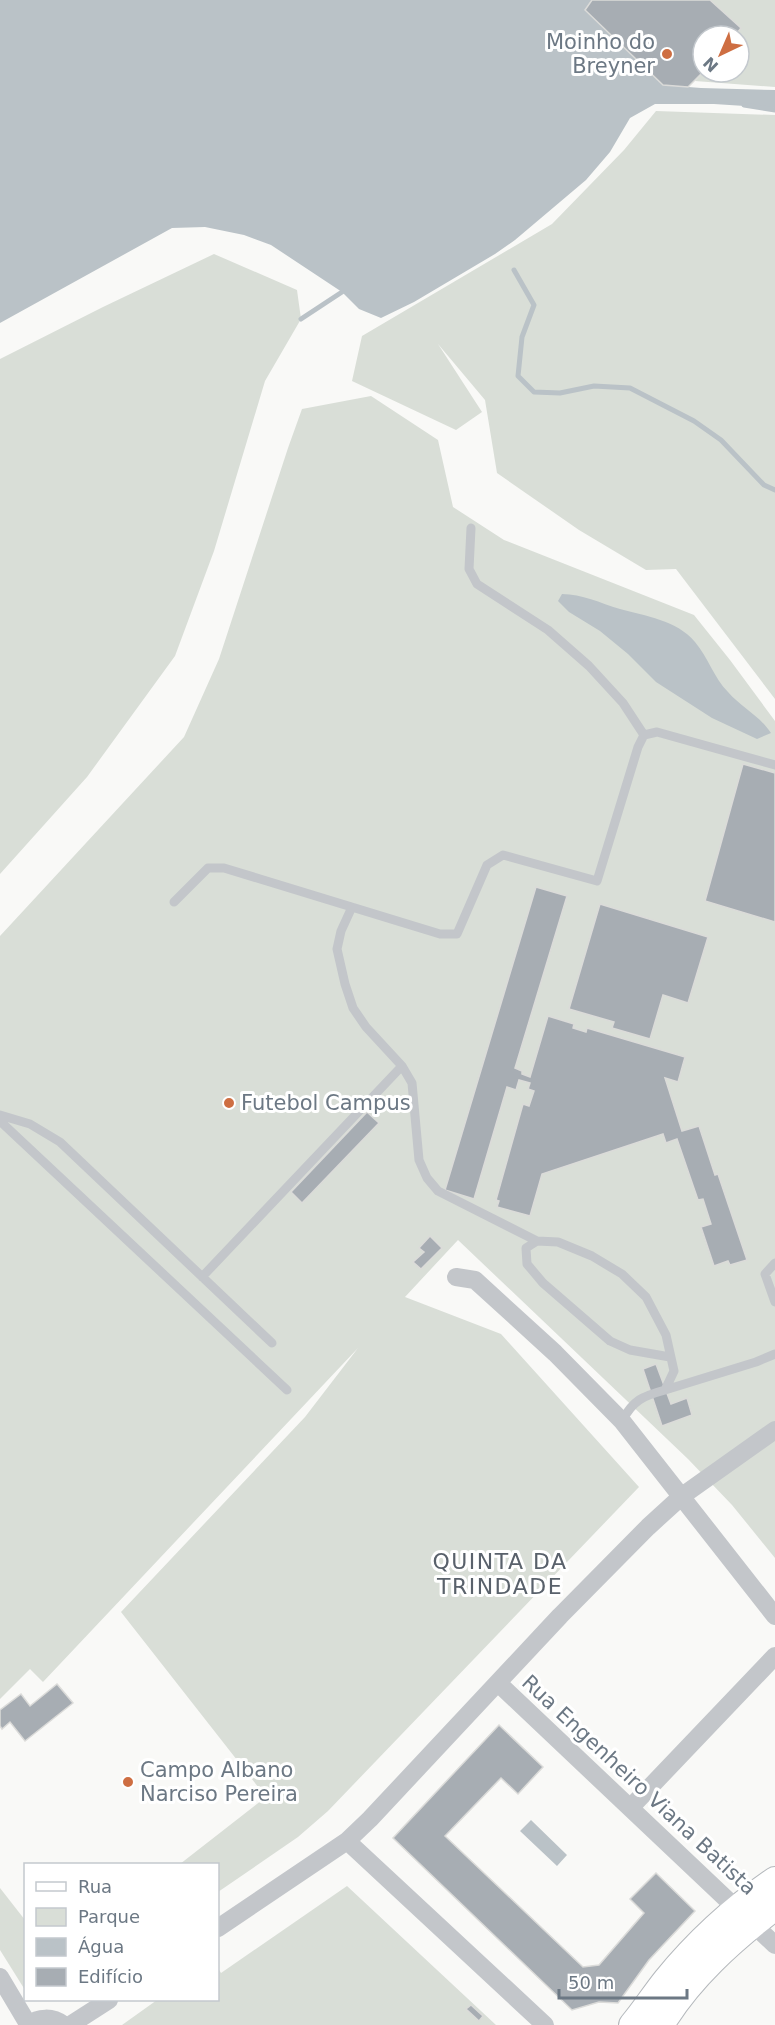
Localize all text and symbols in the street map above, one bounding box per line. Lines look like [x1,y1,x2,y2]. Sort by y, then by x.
north arrow [691,24,751,84]
place label: Moinho do Breyner [546,30,655,78]
marker: Moinho do Breyner [660,47,674,61]
text: N [700,53,722,76]
place label: Futebol Campus [241,1091,411,1115]
marker: Futebol Campus [222,1096,236,1110]
district label: QUINTA DA TRINDADE [432,1549,568,1599]
street label: Rua Engenheiro Viana Batista [517,1670,761,1900]
place label: Campo Albano Narciso Pereira [140,1758,298,1806]
marker: Campo Albano Narciso Pereira [121,1775,135,1789]
legend [24,1863,219,2001]
text: Rua [78,1876,112,1897]
text: Parque [78,1906,140,1927]
text: Água [78,1936,124,1957]
scale bar [559,1962,686,2000]
text: Edifício [78,1966,143,1987]
text: 50 m [568,1972,614,1993]

